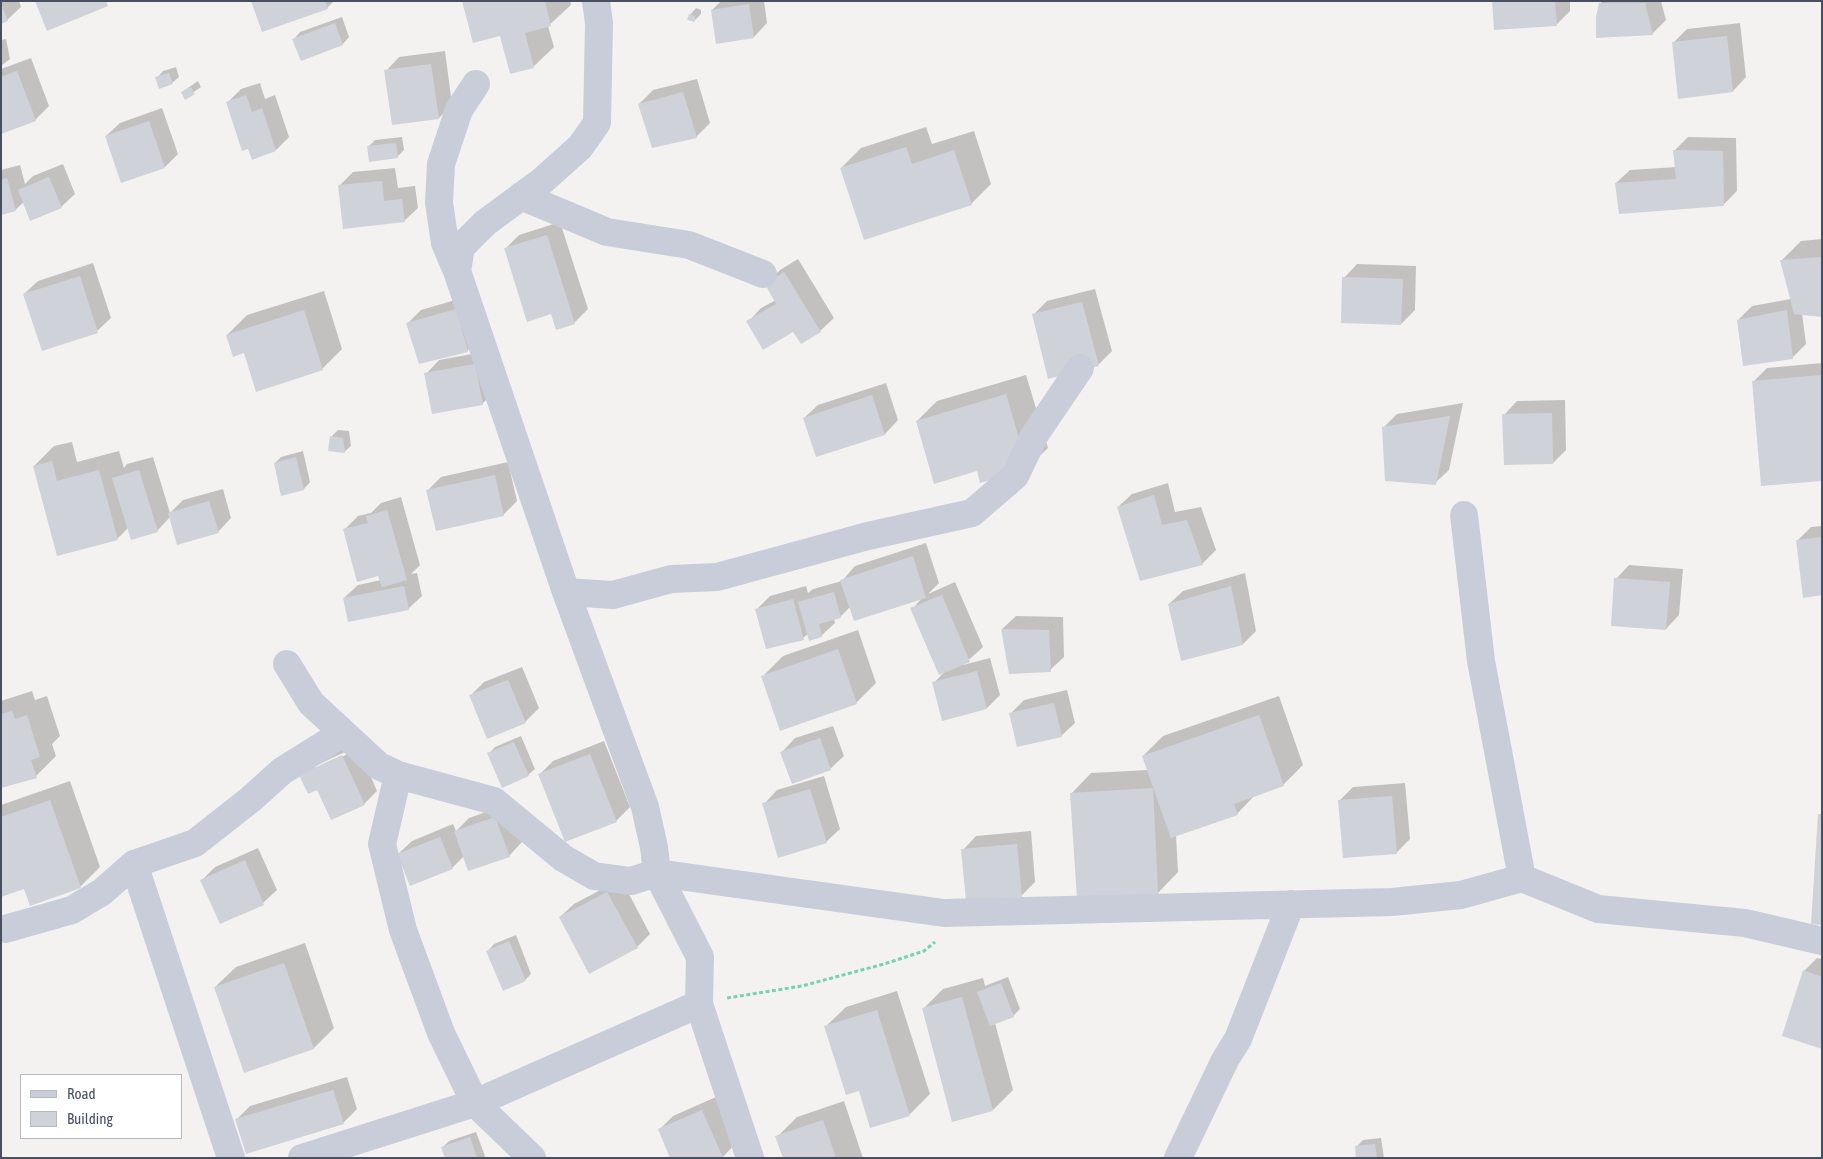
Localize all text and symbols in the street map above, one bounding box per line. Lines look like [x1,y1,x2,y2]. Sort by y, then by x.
legend [20,1074,182,1139]
text: Road [67,1085,96,1102]
text: Building [67,1110,113,1127]

